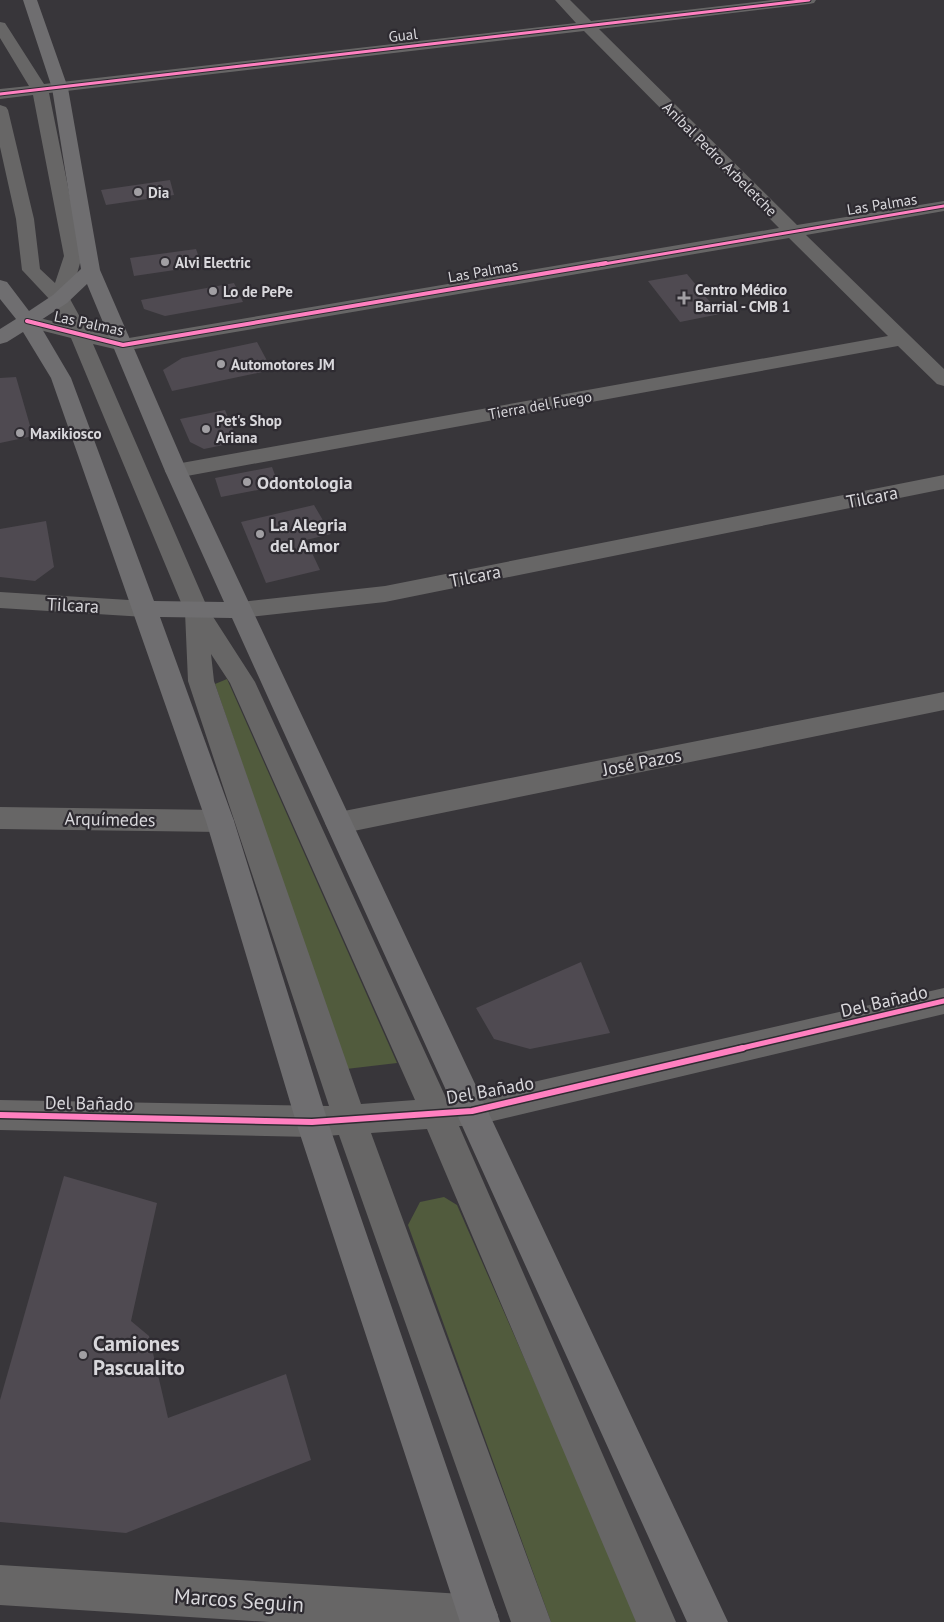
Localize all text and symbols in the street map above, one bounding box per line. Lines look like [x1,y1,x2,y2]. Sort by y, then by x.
street label: Gual [387,24,419,46]
street label: Aníbal Pedro Arbeletche [659,98,781,220]
place label: Dia [148,183,169,202]
marker: Dia [132,186,144,198]
street label: Las Palmas [846,189,918,219]
place label: Alvi Electric [175,253,251,272]
street label: Las Palmas [446,255,520,287]
marker: Alvi Electric [159,256,171,268]
place label: Centro Médico Barrial - CMB 1 [695,280,790,316]
place label: Lo de PePe [223,282,293,301]
marker: Lo de PePe [207,285,219,297]
marker: Centro Médico Barrial - CMB 1 [677,291,691,305]
street label: Las Palmas [52,306,126,340]
place label: Automotores JM [231,355,335,374]
marker: Automotores JM [215,358,227,370]
street label: Tierra del Fuego [487,387,593,423]
place label: Pet's Shop Ariana [216,411,282,447]
marker: Pet's Shop Ariana [200,423,212,435]
place label: Maxikiosco [30,424,101,443]
marker: Maxikiosco [14,427,26,439]
place label: Odontologia [257,471,353,494]
marker: Odontologia [241,476,253,488]
street label: Tilcara [844,481,900,513]
place label: La Alegria del Amor [270,513,347,557]
marker: La Alegria del Amor [254,528,266,540]
street label: Tilcara [447,560,503,592]
street label: Tilcara [46,592,100,618]
street label: José Pazos [600,743,683,781]
street label: Arquímedes [64,807,156,831]
street label: Del Bañado [838,980,930,1022]
street label: Del Bañado [444,1071,536,1109]
street label: Del Bañado [45,1091,133,1115]
place label: Camiones Pascualito [93,1330,185,1381]
marker: Camiones Pascualito [77,1349,89,1361]
street label: Marcos Seguin [173,1582,305,1618]

